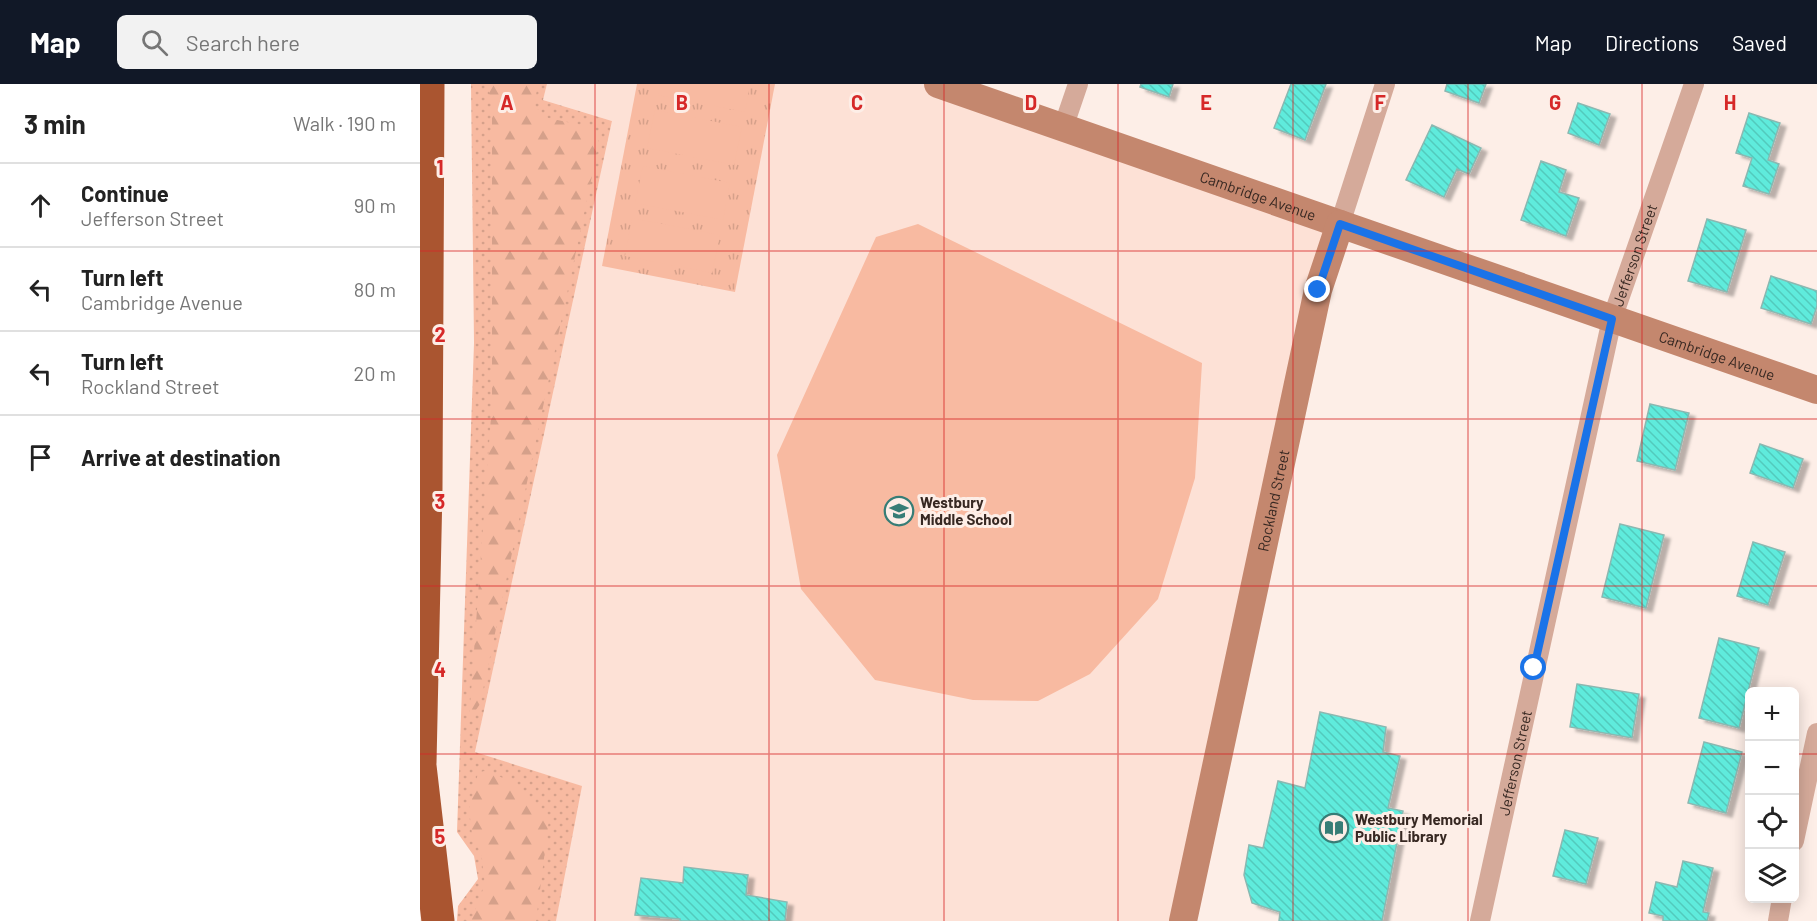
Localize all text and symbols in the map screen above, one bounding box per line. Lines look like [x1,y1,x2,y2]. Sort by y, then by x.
search box [117,15,537,69]
text: Map [30,25,81,59]
icon: search [138,26,171,59]
text: Search here [186,29,300,55]
text: Map [1535,30,1572,55]
text: Directions [1605,30,1699,55]
text: Saved [1732,30,1787,55]
text: A [500,90,514,114]
text: B [676,90,688,114]
text: C [851,90,863,114]
text: D [1025,90,1037,114]
text: E [1200,90,1212,114]
text: F [1374,90,1386,114]
text: G [1549,90,1561,114]
text: H [1724,90,1736,114]
text: 3 min [24,108,86,139]
text: Walk · 190 m [293,111,396,135]
text: 1 [436,155,444,179]
street label: Cambridge Avenue [1198,167,1319,224]
text: Continue [81,180,169,206]
icon: ahead [24,189,57,222]
text: 90 m [354,193,396,217]
street label: Jefferson Street [1608,201,1661,309]
text: Jefferson Street [81,206,224,230]
text: Turn left [81,264,164,290]
icon: left [24,273,57,306]
route end [1304,276,1330,302]
text: 80 m [354,277,396,301]
text: Cambridge Avenue [81,290,243,314]
text: 2 [434,322,446,346]
street label: Cambridge Avenue [1657,327,1777,384]
text: Turn left [81,348,164,374]
icon: left [24,357,57,390]
text: 20 m [353,361,396,385]
text: Rockland Street [81,374,219,398]
icon: arrive [24,441,57,474]
text: Arrive at destination [81,444,280,470]
street label: Rockland Street [1253,448,1293,553]
text: 3 [435,489,445,513]
place label: Westbury Middle School [920,493,1012,528]
school or university icon: Westbury Middle School [883,495,915,527]
route start [1520,654,1546,680]
text: 4 [434,657,446,681]
map controls [1745,687,1799,903]
button: + [1745,687,1799,741]
street label: Jefferson Street [1494,708,1535,817]
button: − [1745,741,1799,795]
button: locate [1745,795,1799,849]
place label: Westbury Memorial Public Library [1355,810,1483,845]
library icon: Westbury Memorial Public Library [1318,812,1350,844]
text: 5 [435,824,446,848]
button: layers [1745,849,1799,903]

